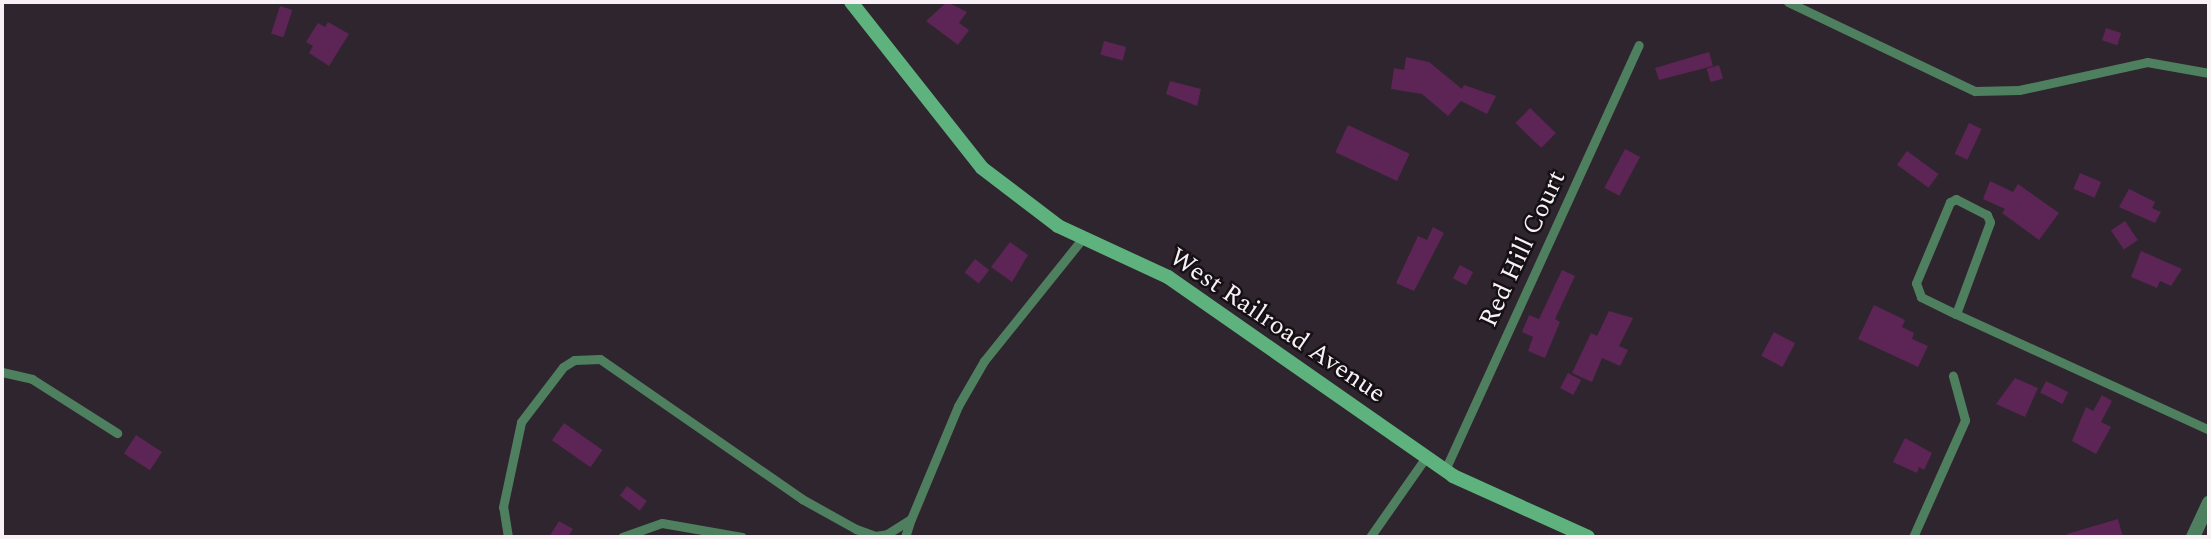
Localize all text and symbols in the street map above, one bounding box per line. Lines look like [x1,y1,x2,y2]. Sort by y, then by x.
street label: Red Hill Court [1473,166,1573,332]
street label: West Railroad Avenue [1163,242,1391,410]

